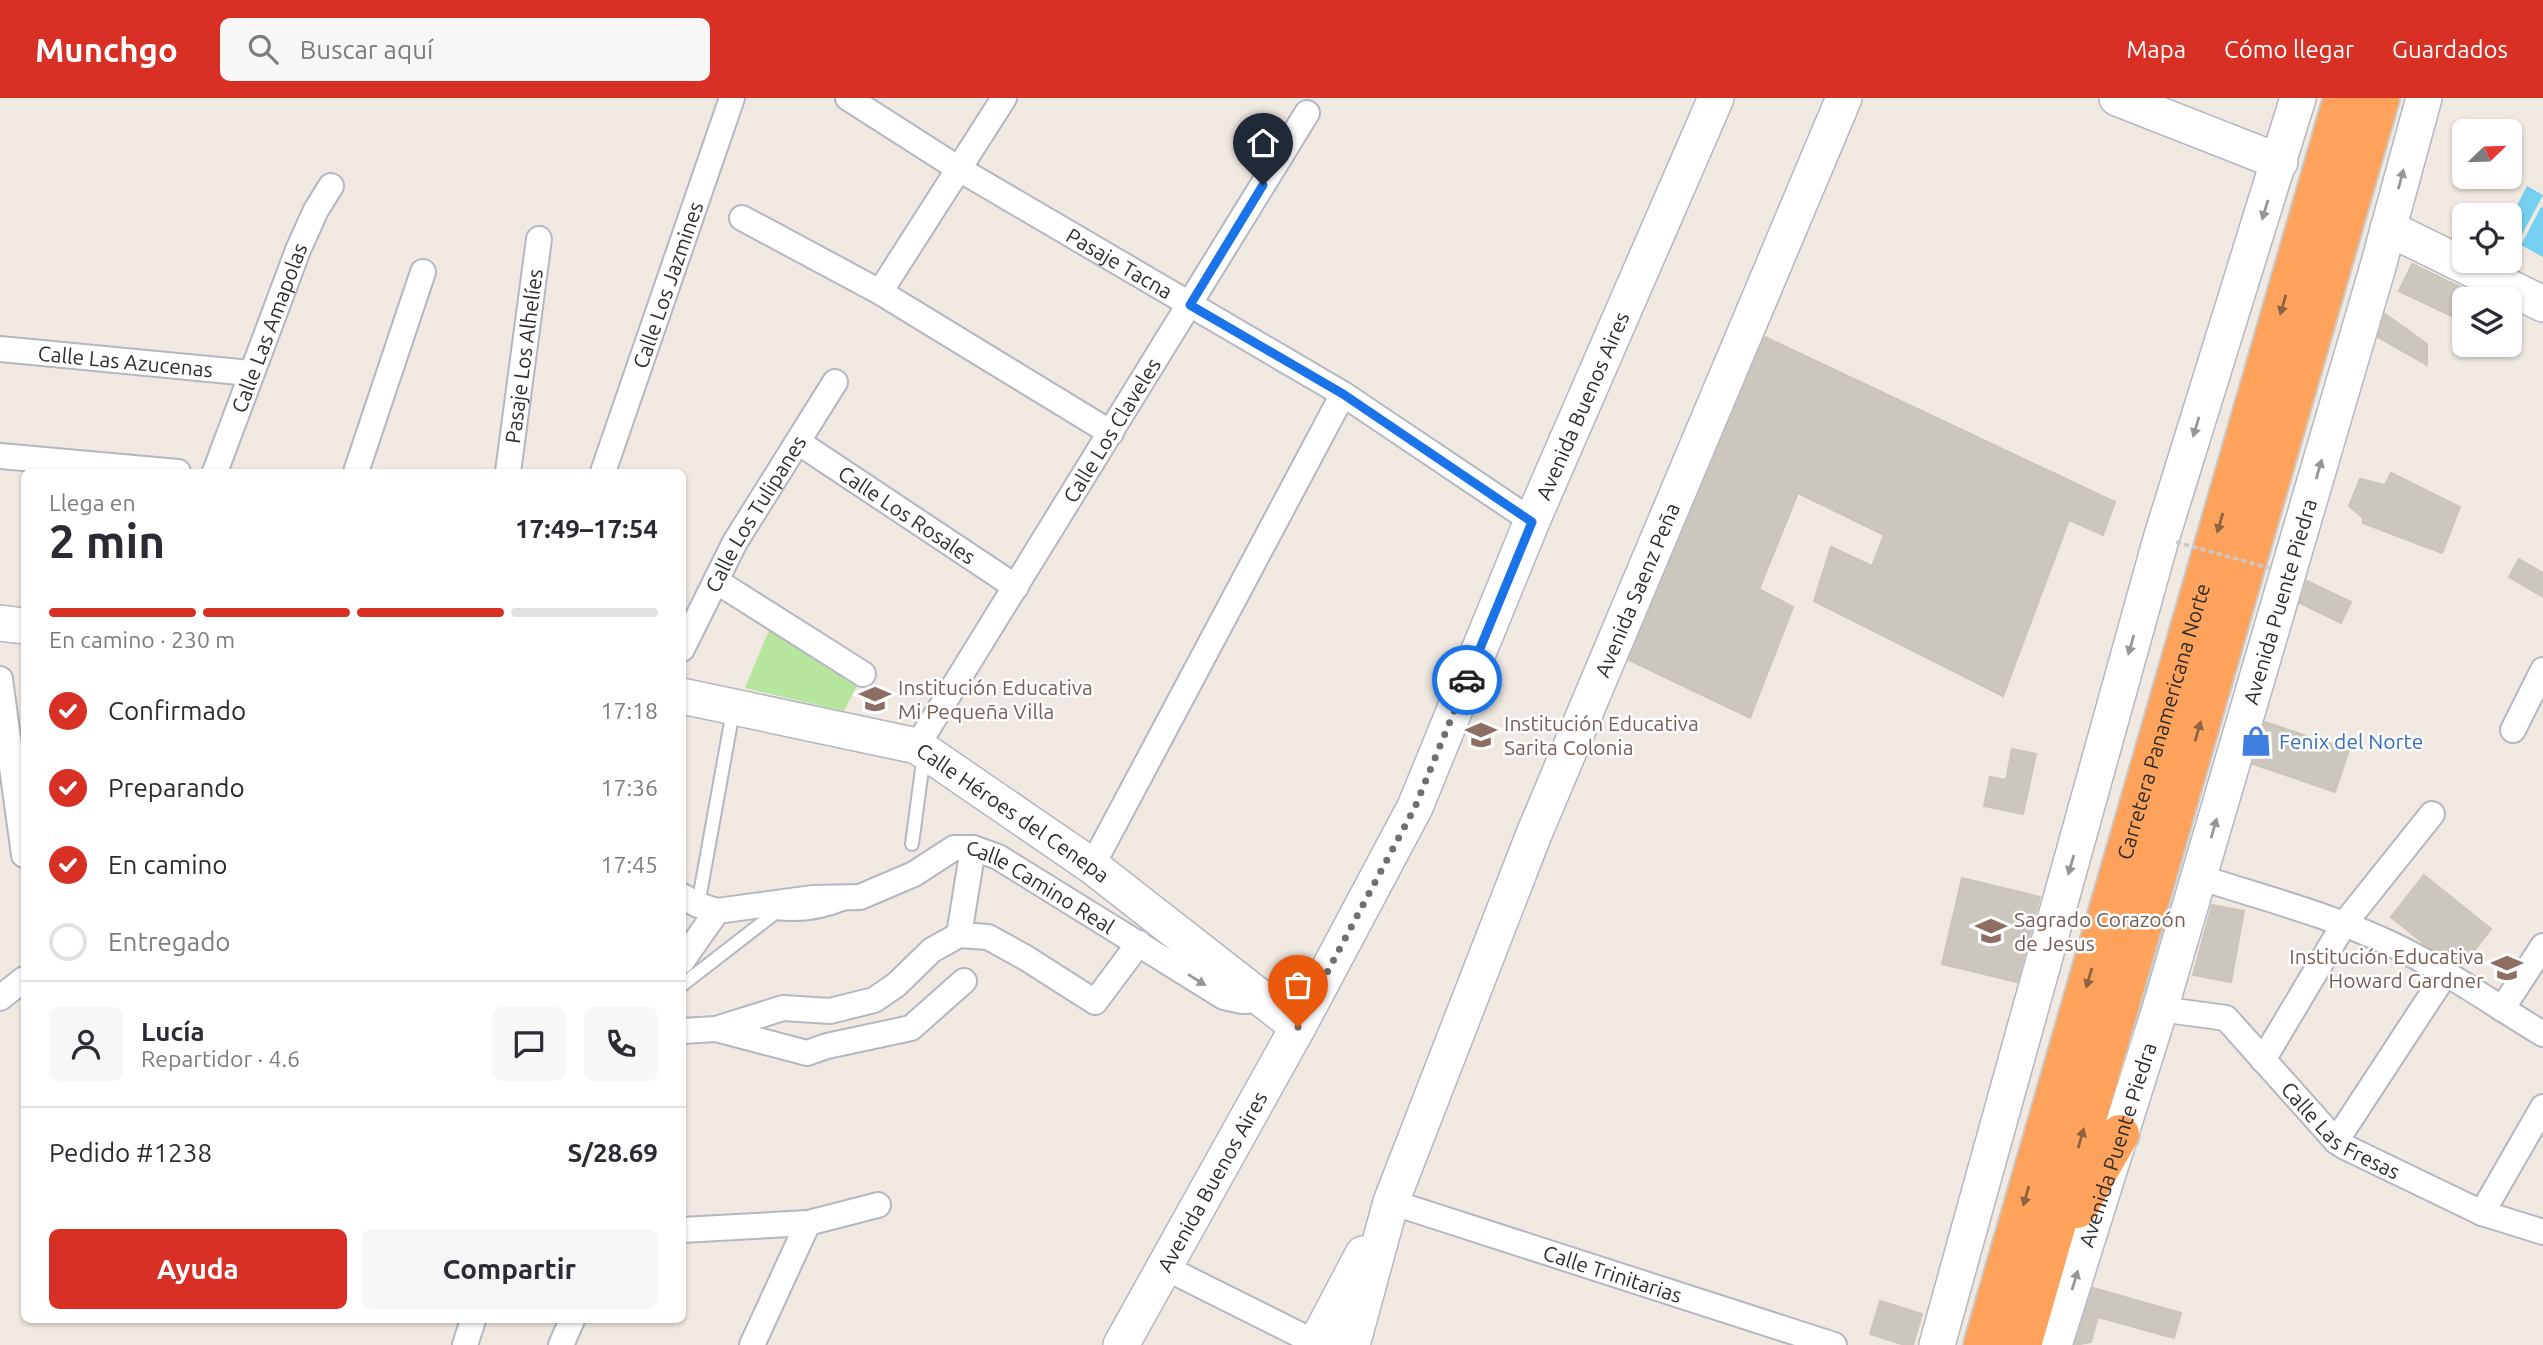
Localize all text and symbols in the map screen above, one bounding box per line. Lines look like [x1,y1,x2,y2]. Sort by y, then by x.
search box [220,18,710,81]
icon: search [244,30,282,68]
text: Munchgo [35,31,178,68]
text: Buscar aquí [300,35,433,64]
text: Mapa [2126,36,2186,63]
text: Cómo llegar [2224,36,2354,63]
text: Guardados [2392,36,2508,63]
pin [1233,113,1293,185]
north arrow [2452,119,2522,189]
map controls [2452,119,2522,357]
icon: home [1244,124,1282,162]
one-way arrow [2397,169,2407,190]
street label: Calle Los Jazmines [628,198,707,371]
one-way arrow [2259,200,2269,221]
button: locate [2452,203,2522,273]
street label: Pasaje Tacna [1062,223,1177,304]
street label: Calle Las Amapolas [226,239,312,416]
street label: Pasaje Los Alhelíes [500,267,547,445]
button: layers [2452,287,2522,357]
one-way arrow [2277,294,2288,316]
street label: Avenida Buenos Aires [1531,308,1634,503]
street label: Calle Las Azucenas [37,341,214,381]
street label: Calle Los Claveles [1058,353,1165,507]
one-way arrow [2191,417,2201,438]
street label: Calle Los Tulipanes [700,431,811,596]
one-way arrow [2314,458,2325,480]
street label: Calle Los Rosales [834,460,980,569]
text: Llega en [49,490,136,515]
street label: Avenida Puente Piedra [2238,496,2321,707]
street label: Avenida Saenz Peña [1590,499,1684,680]
one-way arrow [2214,513,2225,535]
text: 17:49–17:54 [515,514,658,543]
text: 2 min [49,515,165,567]
street label: Carretera Panamericana Norte [2112,580,2214,862]
text: En camino · 230 m [49,627,235,652]
one-way arrow [2126,635,2136,656]
courier [1432,645,1502,715]
icon: car [1448,661,1486,699]
place label: Institución Educativa Mi Pequeña Villa [898,675,1093,723]
school or university icon: Institución Educativa Mi Pequeña Villa [858,682,892,716]
icon: check [49,692,87,730]
text: Confirmado [108,696,246,725]
text: 17:18 [600,698,658,723]
place label: Institución Educativa Sarita Colonia [1504,711,1699,759]
school or university icon: Institución Educativa Sarita Colonia [1464,718,1498,752]
one-way arrow [2193,720,2204,742]
shop icon: Fenix del Norte [2239,724,2273,758]
place label: Fenix del Norte [2279,729,2423,753]
street label: Calle Héroes del Cenepa [912,738,1114,887]
icon: check [49,769,87,807]
text: Preparando [108,773,245,802]
text: 17:36 [600,775,658,800]
one-way arrow [2209,817,2219,838]
street label: Calle Camino Real [966,836,1119,938]
icon: check [49,846,87,884]
text: En camino [108,850,228,879]
text: 17:45 [600,852,658,877]
one-way arrow [2065,854,2075,875]
place label: Sagrado Corazoón de Jesus [2014,907,2186,955]
school or university icon: Sagrado Corazoón de Jesus [1974,914,2008,948]
text: Entregado [108,927,231,956]
place label: Institución Educativa Howard Gardner [2289,944,2484,992]
school or university icon: Institución Educativa Howard Gardner [2490,951,2524,985]
pin [1268,955,1328,1027]
icon: bag [1279,966,1317,1004]
one-way arrow [2084,967,2094,988]
one-way arrow [1187,973,1206,986]
button: person [49,1007,123,1081]
button: chat [492,1007,566,1081]
button: phone [584,1007,658,1081]
text: Lucía [141,1017,205,1046]
street label: Avenida Puente Piedra [2074,1039,2161,1250]
text: Repartidor · 4.6 [141,1046,300,1071]
street label: Calle Las Fresas [2277,1077,2404,1184]
street label: Avenida Buenos Aires [1152,1087,1272,1276]
one-way arrow [2077,1127,2087,1148]
text: Pedido #1238 [49,1138,212,1167]
text: S/28.69 [568,1138,658,1167]
one-way arrow [2021,1186,2031,1207]
button: Ayuda [49,1229,347,1309]
button: Compartir [361,1229,658,1309]
street label: Calle Trinitarias [1540,1240,1685,1307]
one-way arrow [2070,1269,2080,1290]

